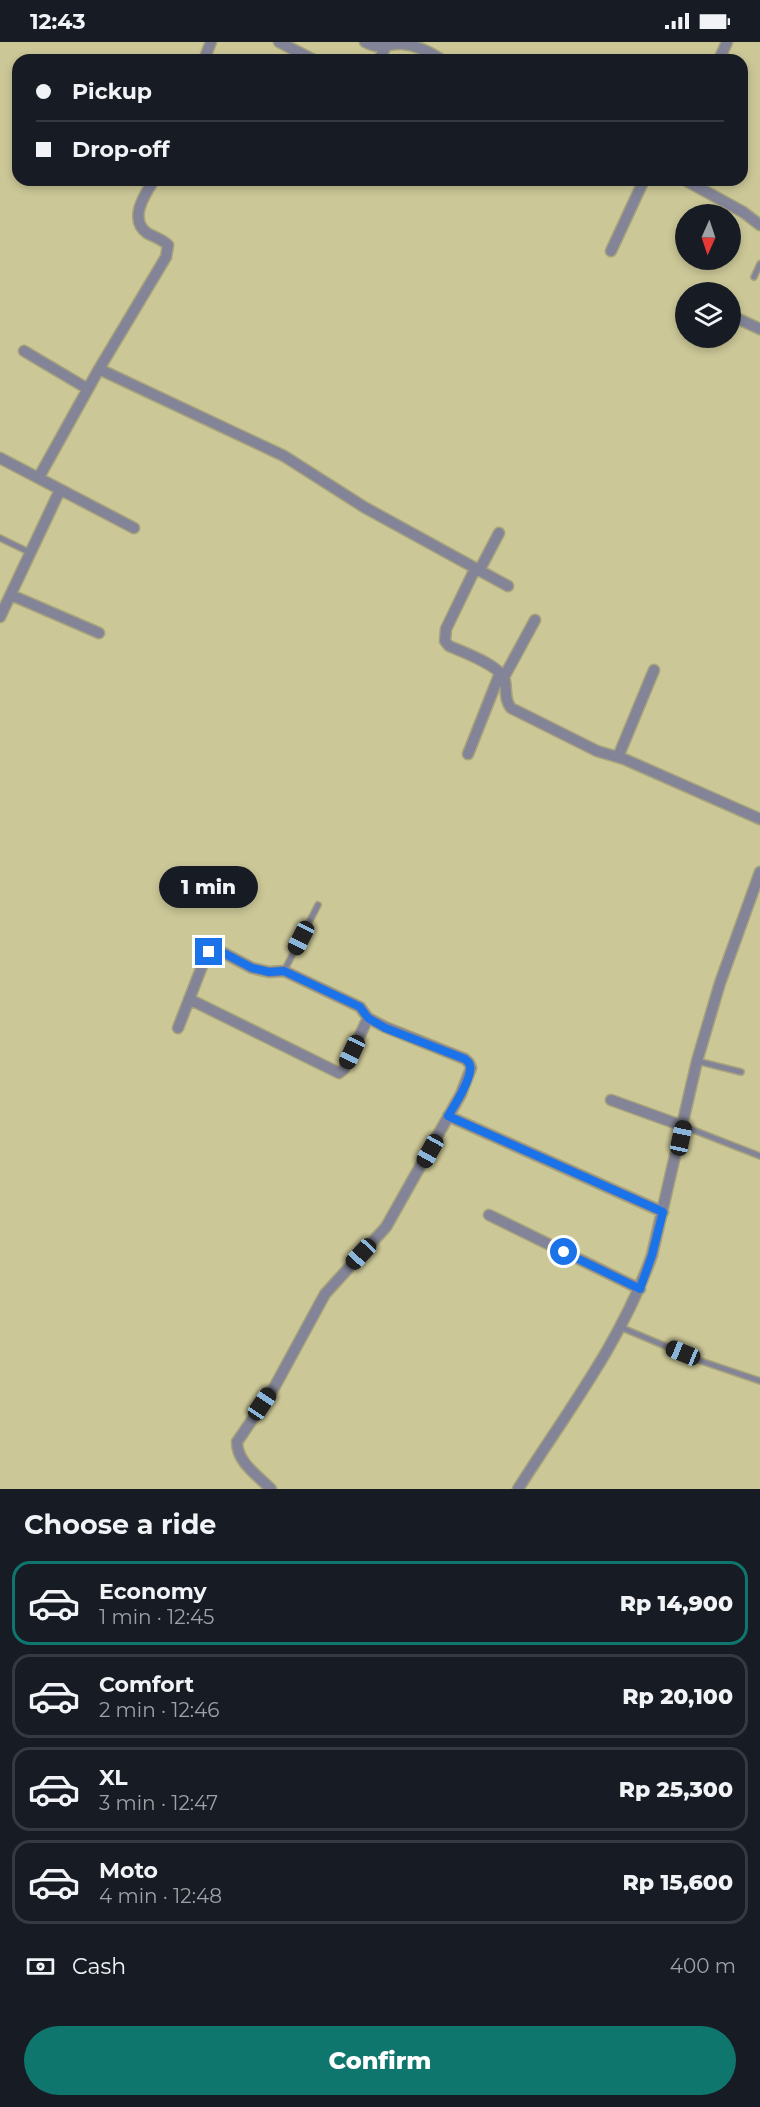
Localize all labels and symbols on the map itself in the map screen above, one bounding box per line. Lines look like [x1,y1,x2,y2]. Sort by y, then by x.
north arrow [675,204,741,270]
callout: 1 min [160,865,258,907]
car [285,918,317,958]
route end [195,938,222,965]
car [336,1032,368,1072]
car [668,1119,694,1157]
car [413,1131,447,1171]
car [342,1235,380,1273]
route start [550,1238,577,1265]
car [663,1338,703,1368]
car [244,1384,280,1424]

